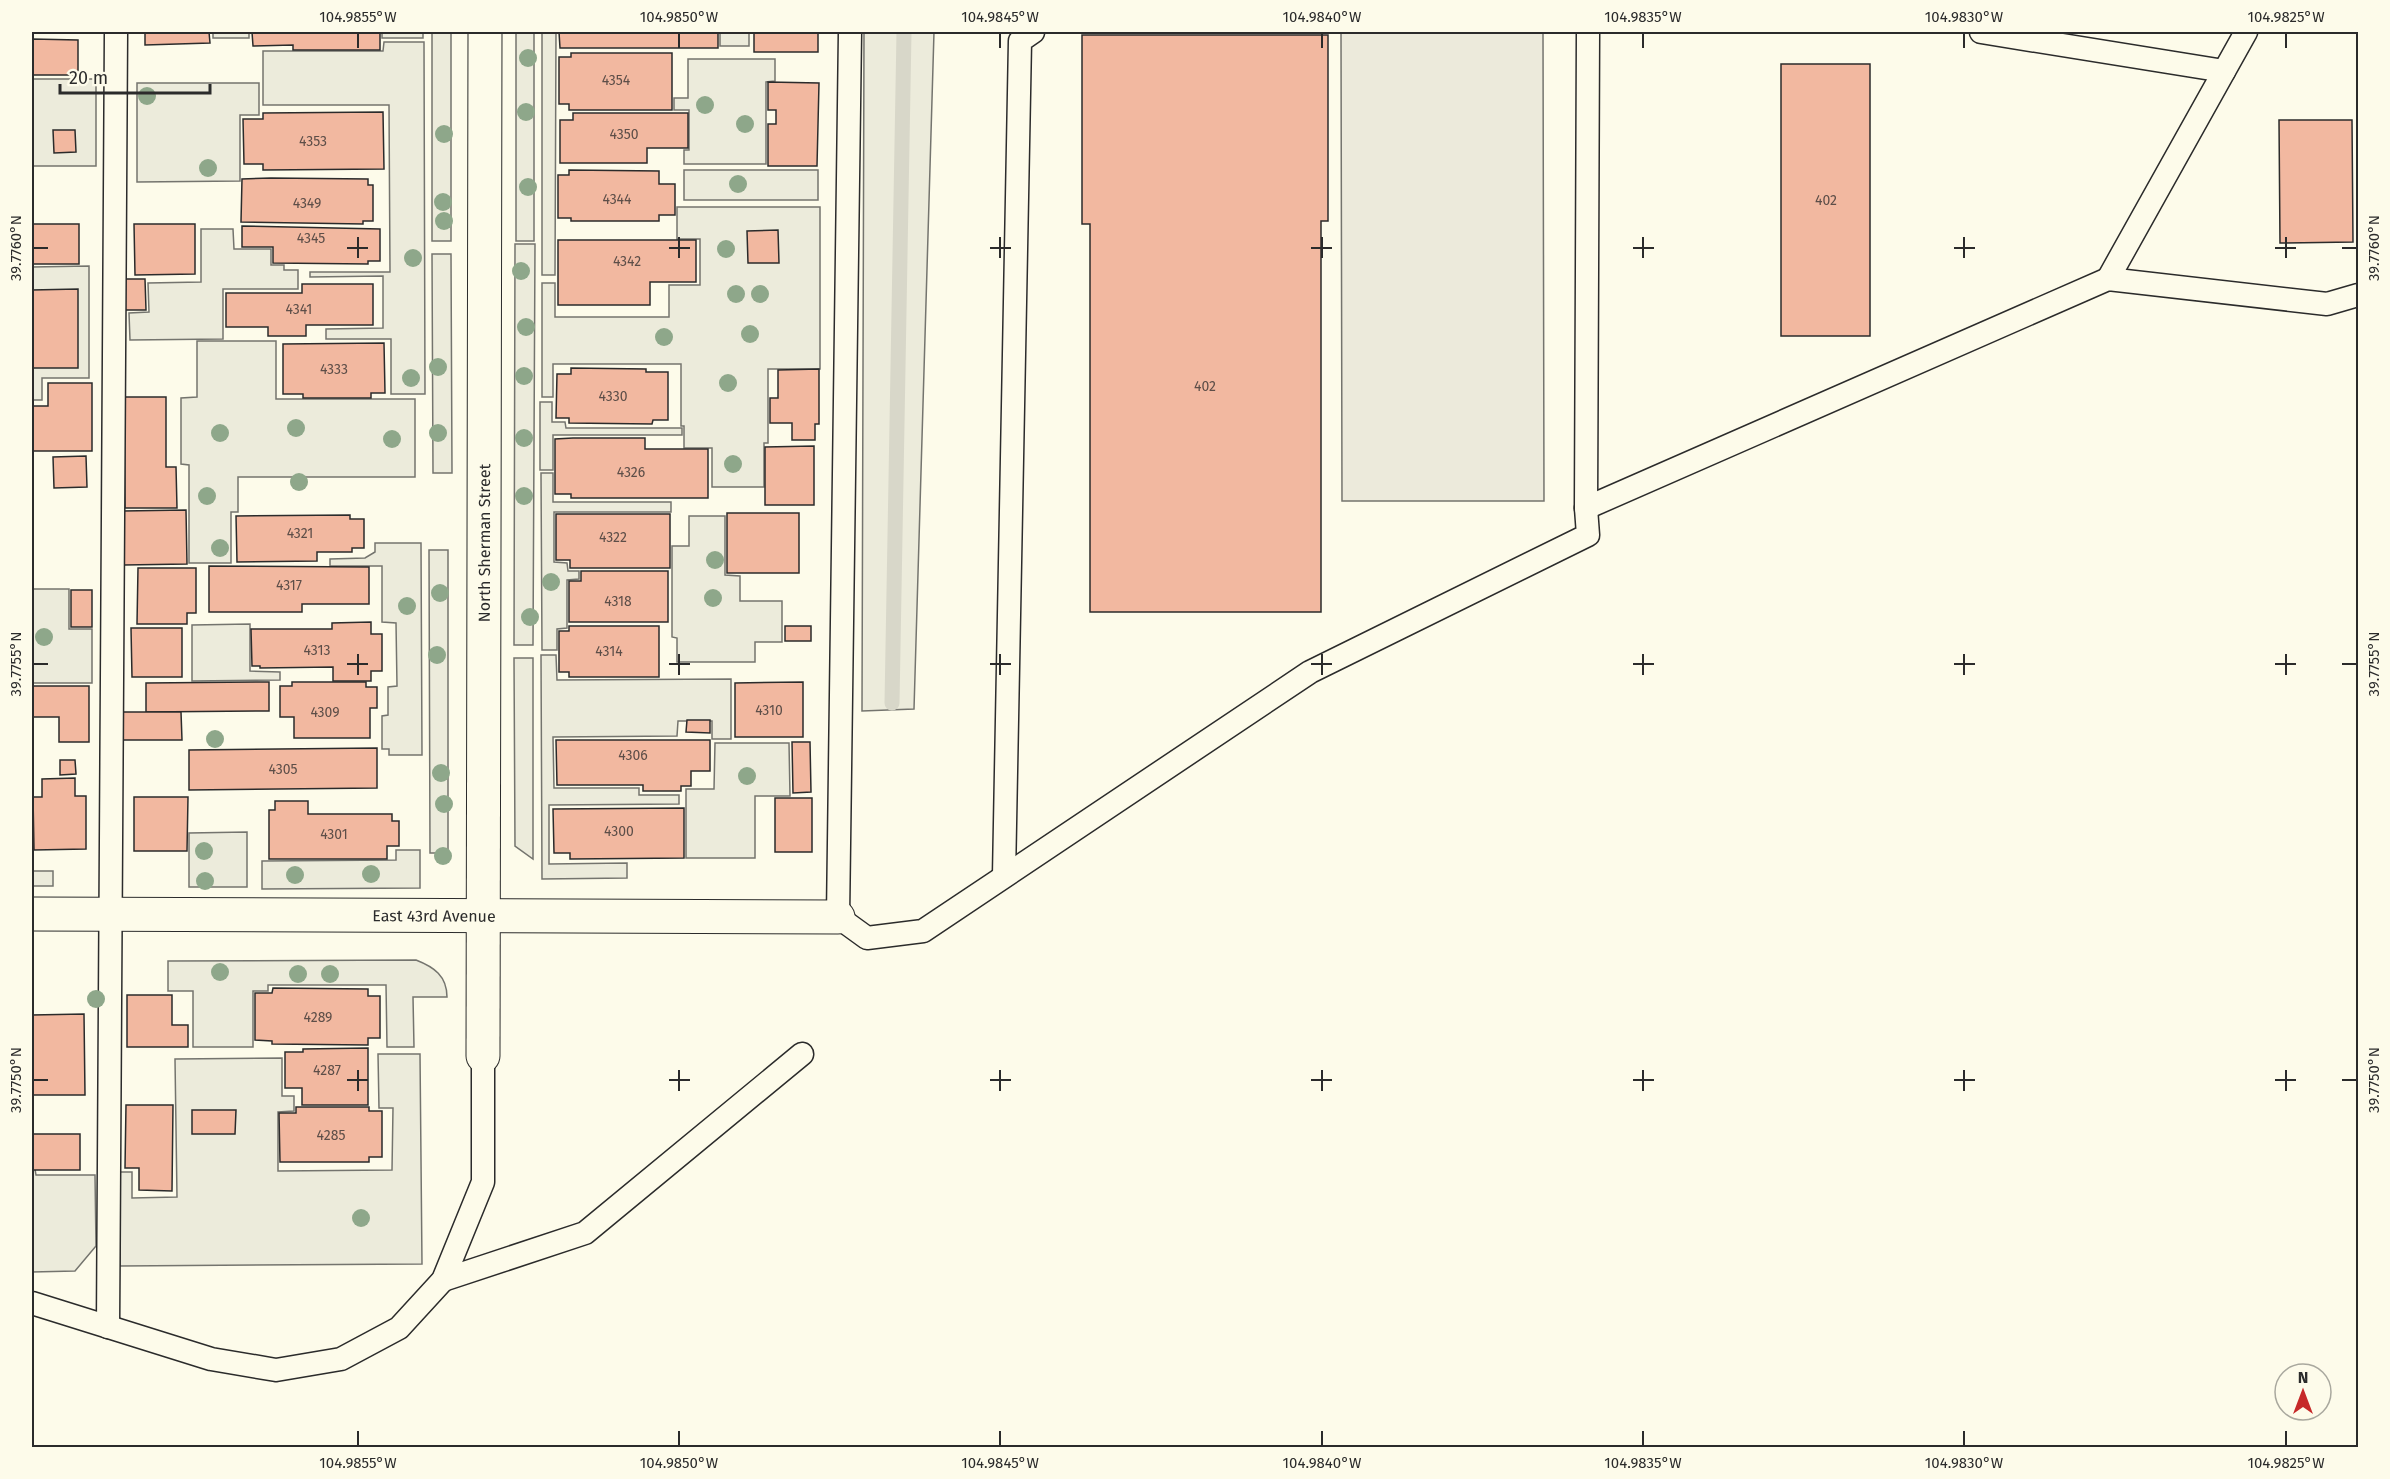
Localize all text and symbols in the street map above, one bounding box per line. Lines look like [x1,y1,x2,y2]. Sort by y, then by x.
text: 104.9855°W [319,8,397,26]
text: 104.9850°W [640,8,719,26]
text: 104.9845°W [961,8,1039,26]
text: 104.9840°W [1283,8,1362,26]
text: 104.9835°W [1604,8,1682,26]
text: 104.9830°W [1925,8,2004,26]
text: 104.9825°W [2247,8,2325,26]
scale bar [60,57,210,95]
text: 20 m [69,67,108,89]
house number: 4354 [602,72,631,89]
house number: 4350 [609,126,639,143]
house number: 4353 [299,133,327,150]
house number: 4344 [602,191,632,208]
house number: 402 [1815,192,1837,209]
house number: 4349 [293,195,321,212]
text: 39.7760°N [7,215,25,281]
text: 39.7760°N [2365,215,2383,281]
house number: 4345 [297,230,325,247]
house number: 4342 [613,253,641,270]
house number: 4341 [286,301,312,318]
house number: 4333 [320,361,348,378]
house number: 402 [1194,378,1216,395]
house number: 4330 [599,388,628,405]
street label: North Sherman Street [474,464,494,622]
house number: 4326 [617,464,645,481]
house number: 4321 [287,525,313,542]
house number: 4322 [599,529,627,546]
house number: 4317 [276,577,302,594]
house number: 4318 [604,593,632,610]
text: 39.7755°N [7,632,25,696]
text: 39.7755°N [2365,632,2383,696]
house number: 4313 [304,642,330,659]
house number: 4314 [595,643,623,660]
house number: 4310 [755,702,783,719]
house number: 4309 [310,704,340,721]
house number: 4306 [618,747,648,764]
house number: 4305 [268,761,298,778]
house number: 4300 [604,823,634,840]
house number: 4301 [320,826,348,843]
street label: East 43rd Avenue [372,906,496,925]
house number: 4289 [304,1009,332,1026]
text: 39.7750°N [7,1047,25,1113]
text: 39.7750°N [2365,1047,2383,1113]
house number: 4287 [313,1062,341,1079]
house number: 4285 [317,1127,345,1144]
north arrow [2273,1362,2333,1422]
text: N [2298,1368,2308,1387]
text: 104.9855°W [319,1454,397,1472]
text: 104.9850°W [640,1454,719,1472]
text: 104.9845°W [961,1454,1039,1472]
text: 104.9840°W [1283,1454,1362,1472]
text: 104.9835°W [1604,1454,1682,1472]
text: 104.9830°W [1925,1454,2004,1472]
text: 104.9825°W [2247,1454,2325,1472]

